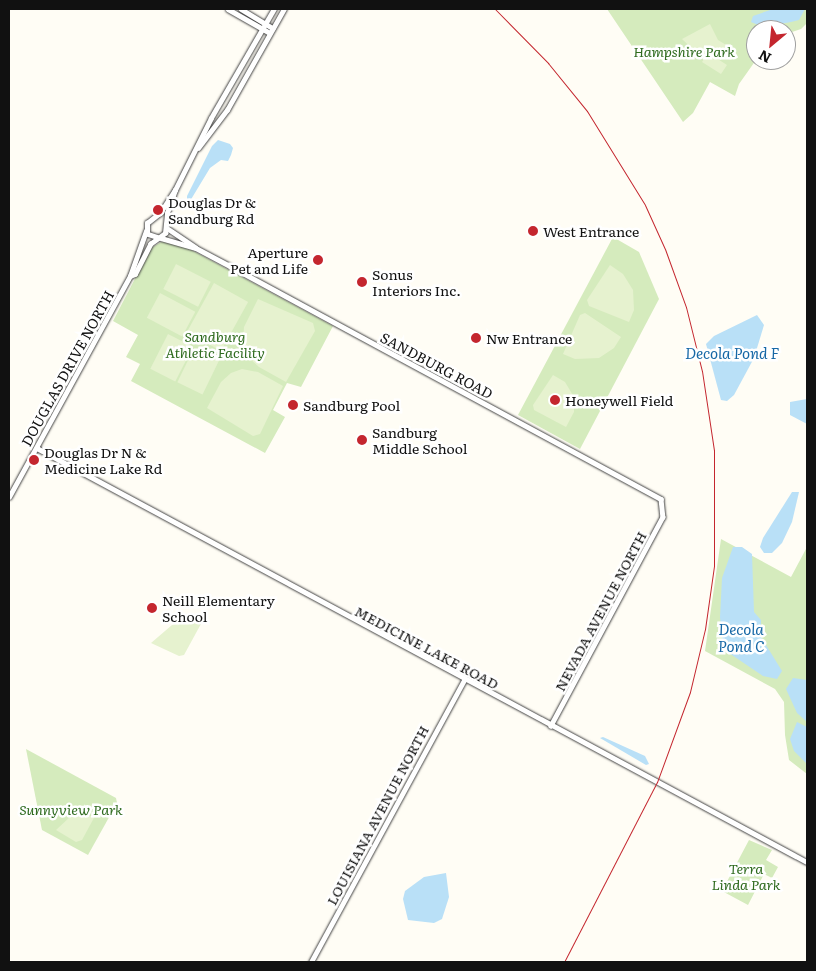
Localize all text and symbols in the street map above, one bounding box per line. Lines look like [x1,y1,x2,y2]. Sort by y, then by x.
north arrow [746,20,796,70]
park label: Hampshire Park [633,43,735,59]
text: N [755,46,774,69]
place label: Douglas Dr & Sandburg Rd [168,194,256,226]
marker: Douglas Dr & Sandburg Rd [152,204,164,216]
place label: West Entrance [543,223,639,239]
marker: West Entrance [527,225,539,237]
place label: Aperture Pet and Life [230,244,308,276]
marker: Aperture Pet and Life [312,254,324,266]
place label: Sonus Interiors Inc. [372,266,461,298]
marker: Sonus Interiors Inc. [356,276,368,288]
street label: DOUGLAS DRIVE NORTH [17,287,117,449]
park label: Sandburg Athletic Facility [165,328,265,361]
street label: SANDBURG ROAD [378,328,496,402]
place label: Nw Entrance [486,330,572,346]
marker: Nw Entrance [470,332,482,344]
water label: Decola Pond F [685,344,779,362]
place label: Honeywell Field [565,392,673,408]
marker: Honeywell Field [549,394,561,406]
place label: Sandburg Pool [303,397,400,413]
marker: Sandburg Pool [287,399,299,411]
place label: Sandburg Middle School [372,424,468,457]
marker: Sandburg Middle School [356,434,368,446]
place label: Douglas Dr N & Medicine Lake Rd [44,444,162,477]
marker: Douglas Dr N & Medicine Lake Rd [28,454,40,466]
street label: NEVADA AVENUE NORTH [551,528,649,694]
place label: Neill Elementary School [162,592,275,624]
marker: Neill Elementary School [146,602,158,614]
street label: MEDICINE LAKE ROAD [352,602,502,692]
water label: Decola Pond C [718,619,764,654]
street label: LOUISIANA AVENUE NORTH [322,722,432,908]
park label: Sunnyview Park [19,801,123,817]
park label: Terra Linda Park [712,860,780,892]

